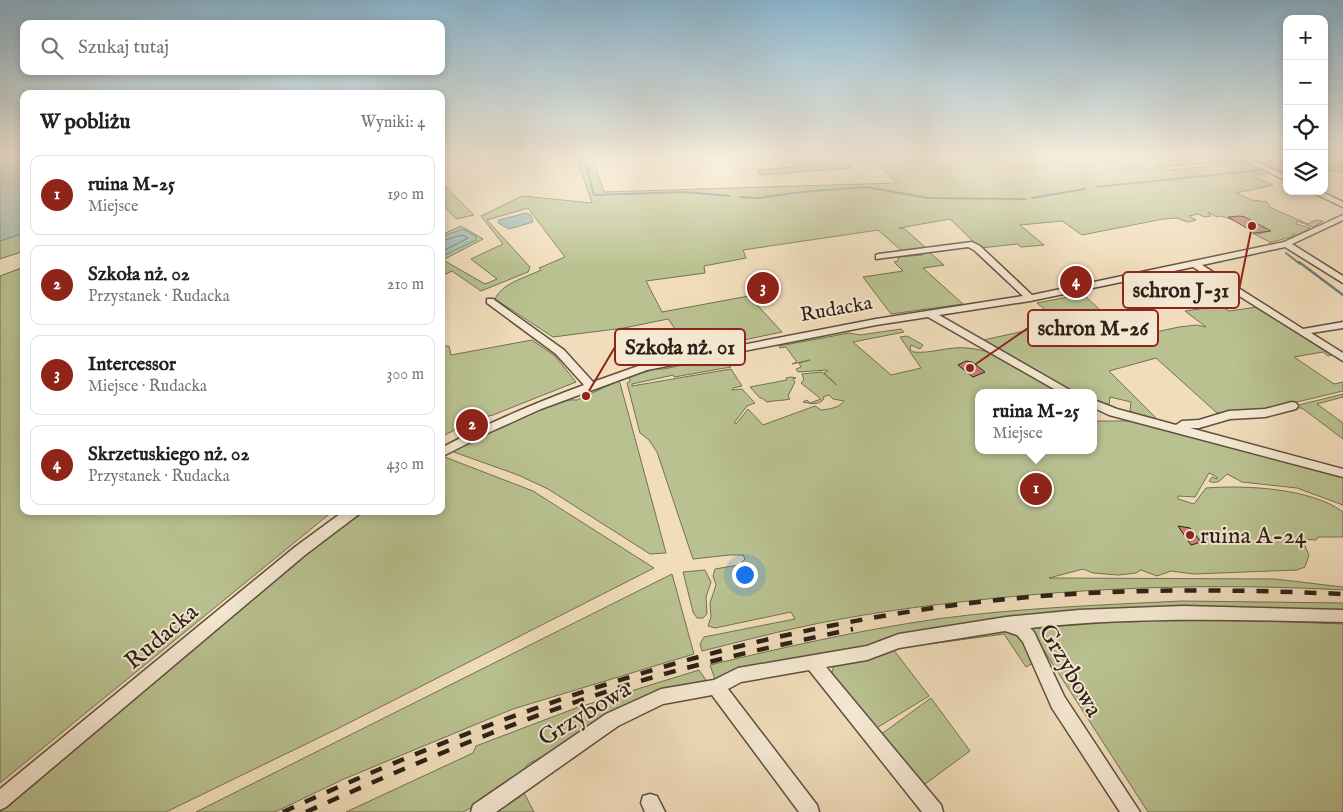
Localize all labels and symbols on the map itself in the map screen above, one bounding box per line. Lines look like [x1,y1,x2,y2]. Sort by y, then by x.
pin: 4 [1060,263,1092,301]
pin: 3 [747,269,779,307]
callout: schron J-31 [1123,272,1239,308]
text: schron J-31 [1133,278,1229,305]
street label: Rudacka [798,291,875,328]
callout: schron M-26 [1028,310,1158,346]
text: schron M-26 [1038,316,1149,343]
callout: Szkoła nż. 01 [615,329,745,365]
text: Szkoła nż. 01 [625,335,735,362]
pin: 2 [456,406,488,444]
pin: 1 [1020,470,1052,508]
place label: ruina A-24 [1200,521,1307,552]
marker: ruina A-24 [1184,529,1196,541]
your location [732,562,758,588]
street label: Rudacka [119,597,206,677]
street label: Grzybowa [1031,619,1109,723]
street label: Grzybowa [533,674,637,754]

